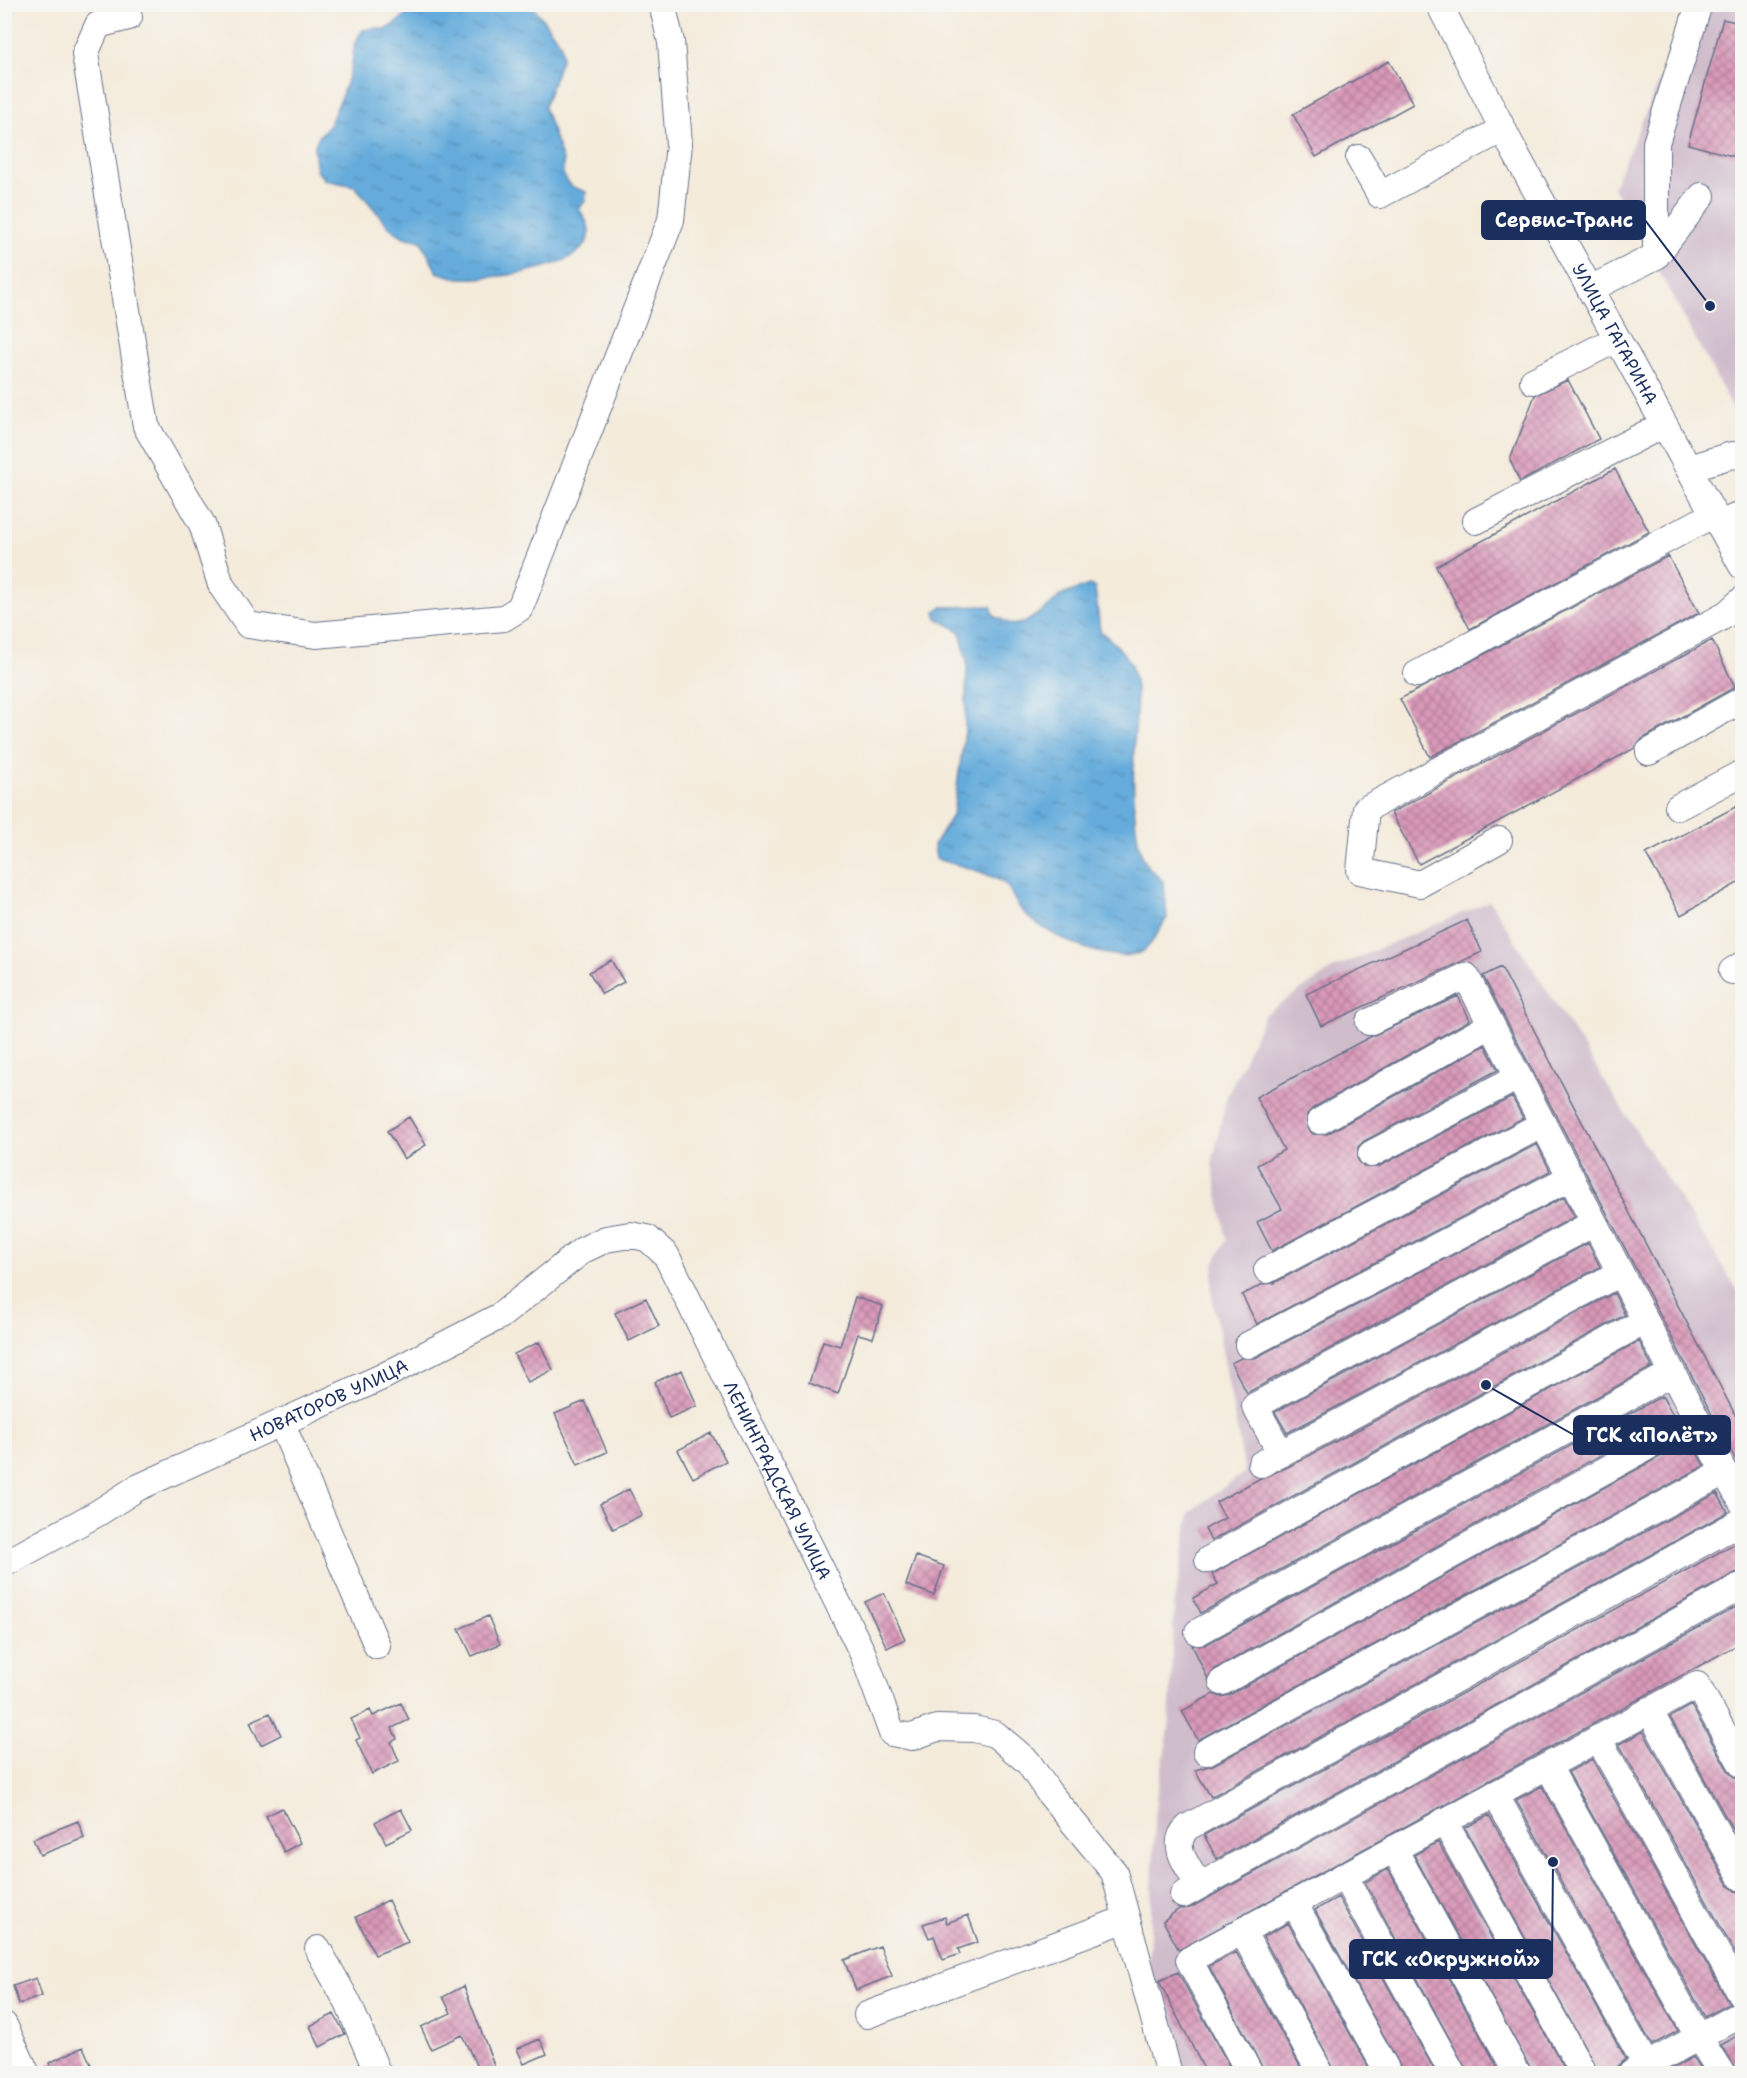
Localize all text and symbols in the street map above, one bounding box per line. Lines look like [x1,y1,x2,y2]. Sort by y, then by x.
callout: Сервис-Транс [1482,201,1645,239]
text: Сервис-Транс [1495,207,1633,233]
street label: УЛИЦА ГАГАРИНА [1566,259,1663,409]
street label: НОВАТОРОВ УЛИЦА [246,1354,412,1447]
street label: ЛЕНИНГРАДСКАЯ УЛИЦА [718,1377,837,1584]
callout: ГСК «Полёт» [1574,1416,1730,1454]
text: ГСК «Полёт» [1586,1422,1718,1448]
callout: ГСК «Окружной» [1350,1940,1552,1978]
text: ГСК «Окружной» [1362,1946,1540,1972]

